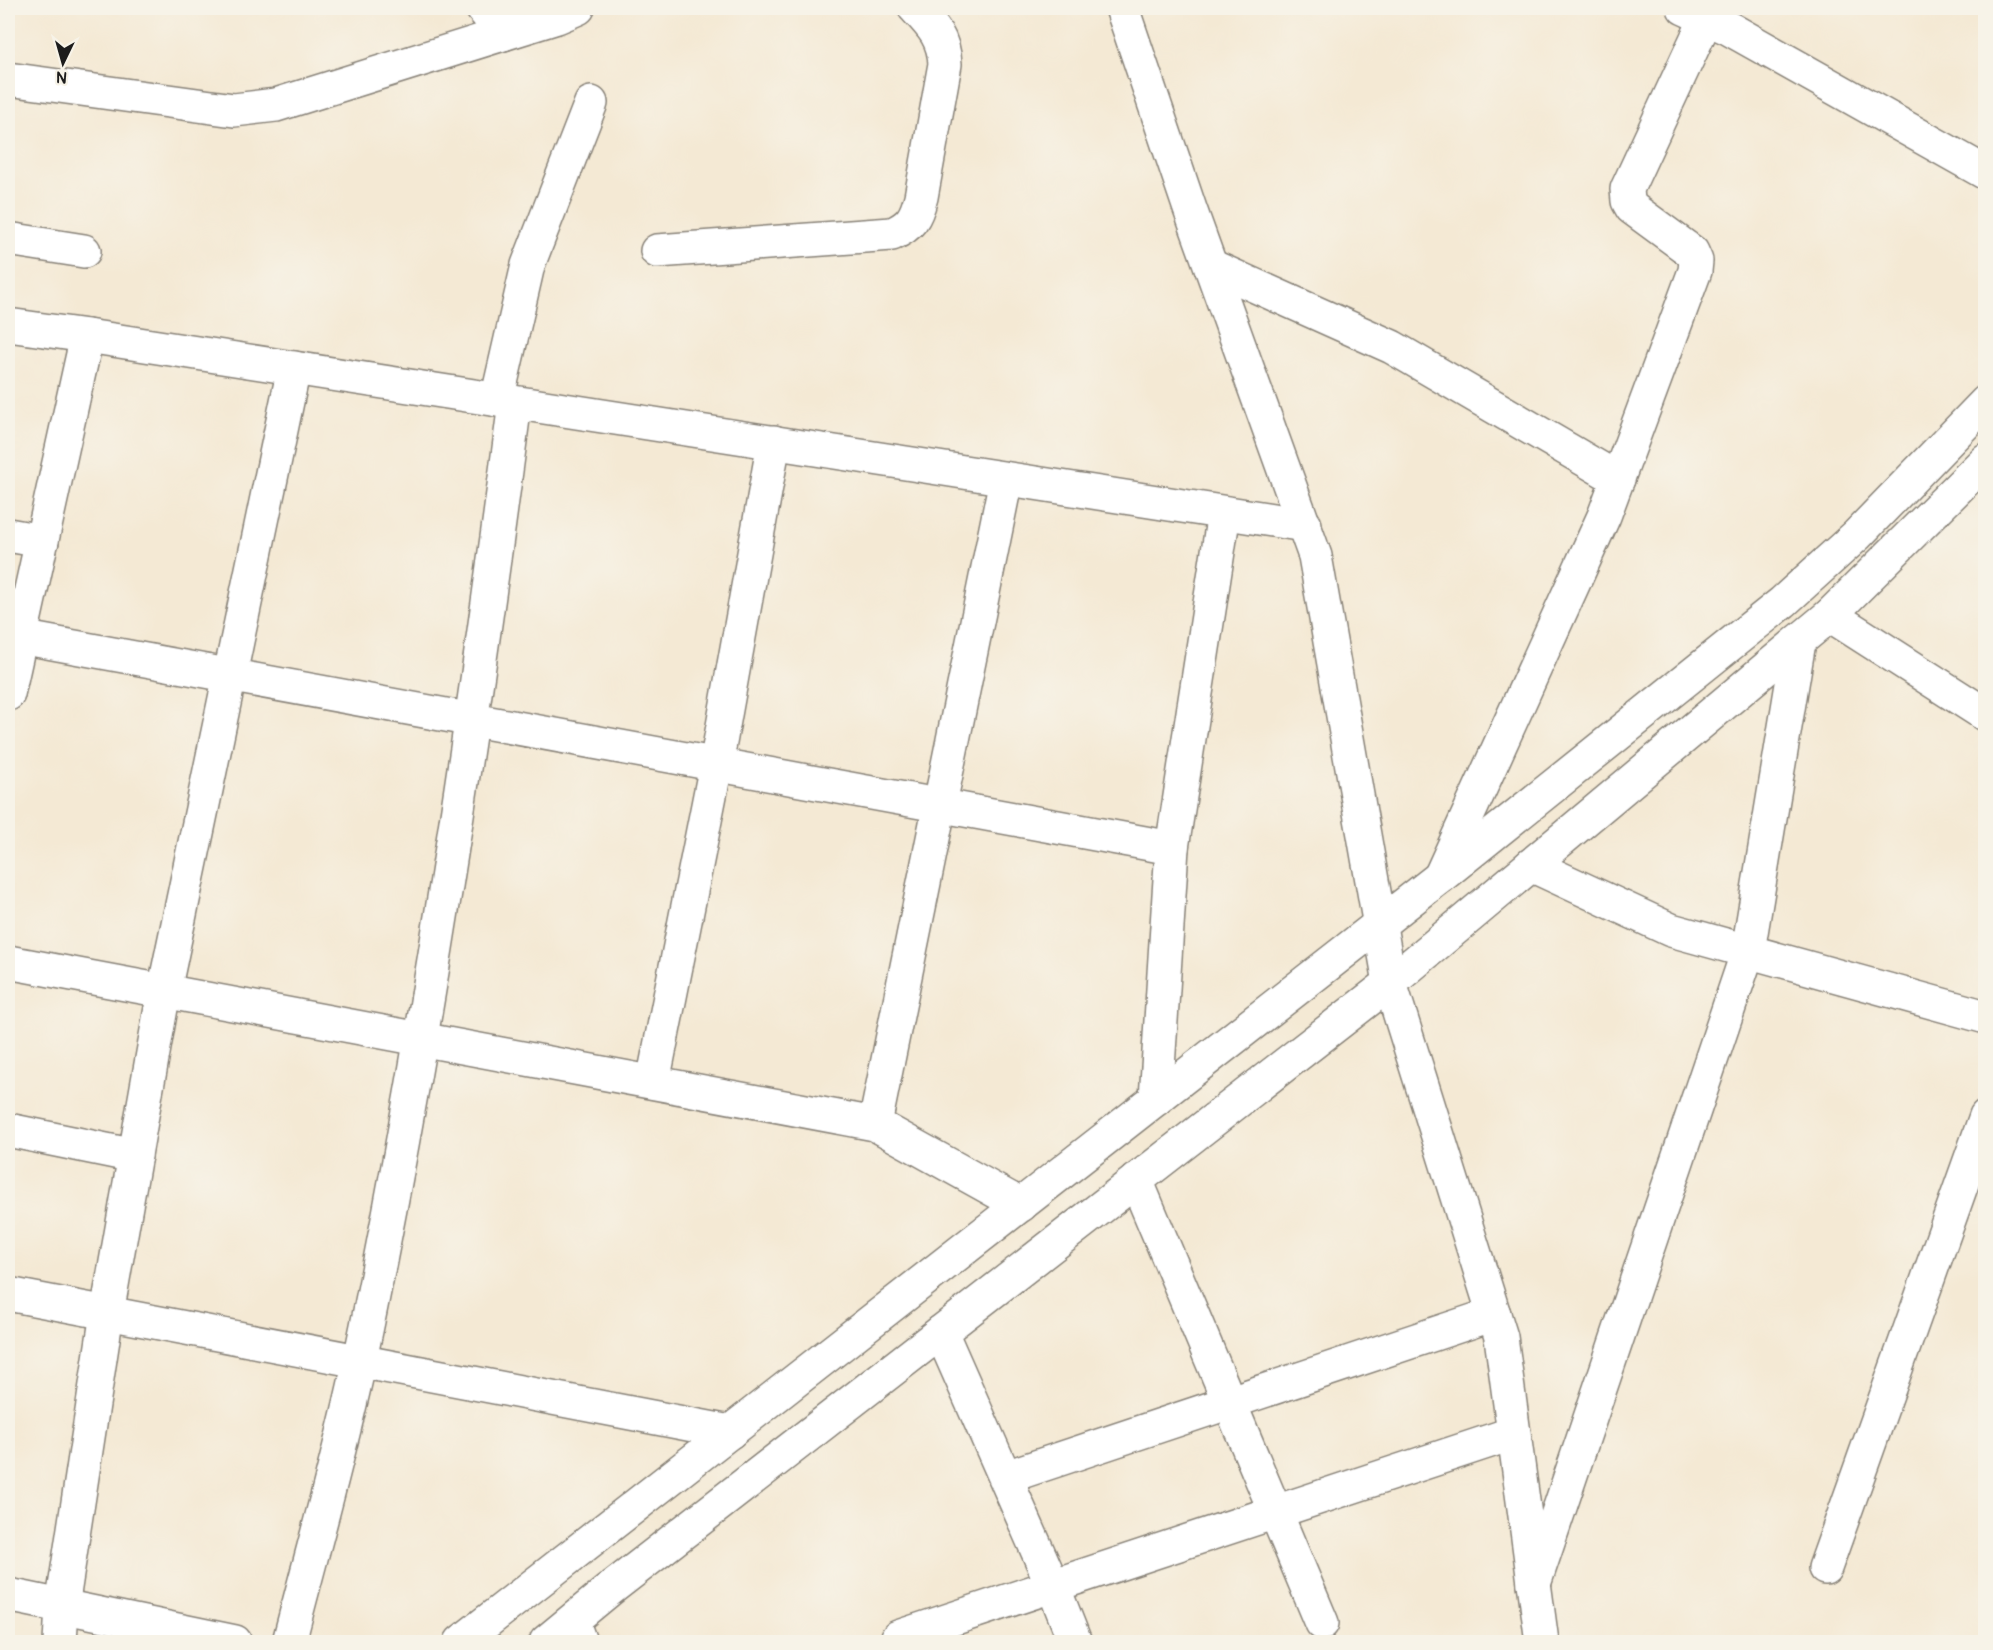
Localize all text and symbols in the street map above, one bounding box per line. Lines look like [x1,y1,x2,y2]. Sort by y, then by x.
north arrow [33,33,93,93]
text: N [55,66,68,87]

